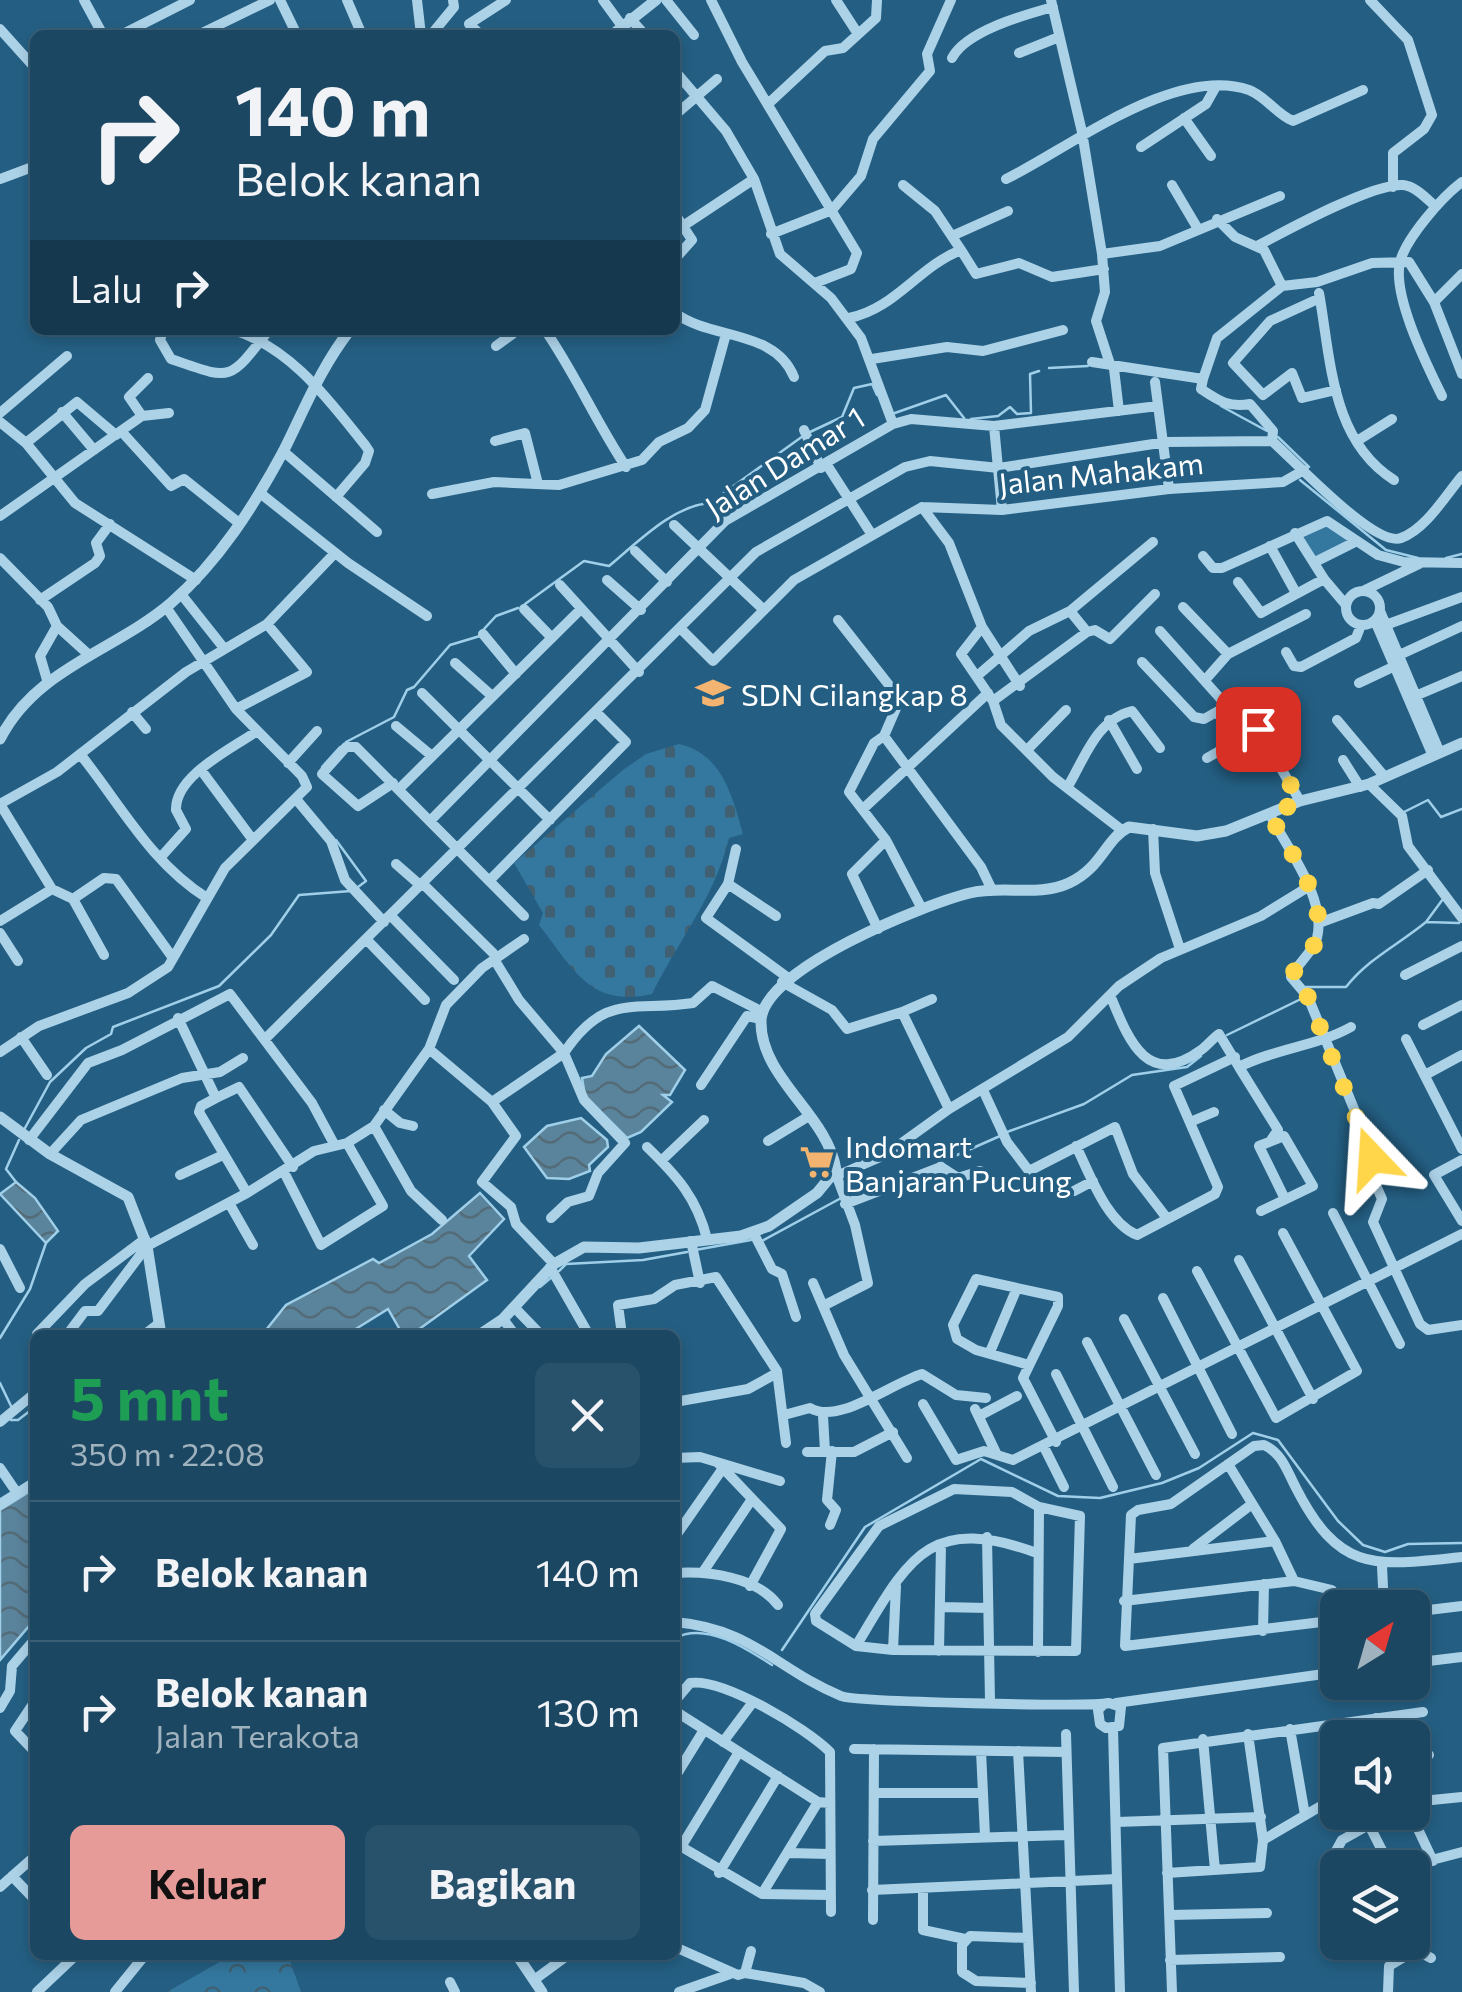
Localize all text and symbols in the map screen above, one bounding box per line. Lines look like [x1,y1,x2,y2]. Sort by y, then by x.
text: 140 m [235,65,431,150]
icon: right [70,70,200,200]
text: Belok kanan [235,150,482,205]
icon: right [163,260,218,315]
text: Lalu [70,264,143,311]
street label: Jalan Damar 1 [698,397,870,525]
street label: Jalan Mahakam [997,443,1205,501]
school or university icon: SDN Cilangkap 8 [694,674,732,712]
place label: SDN Cilangkap 8 [741,675,968,712]
pin [1216,687,1301,772]
icon: arrive [1231,702,1286,757]
position arrow [1320,1106,1424,1210]
place label: Indomart Banjaran Pucung [845,1127,1072,1198]
supermarket icon: Indomart Banjaran Pucung [798,1143,836,1181]
text: 5 mnt [70,1359,229,1432]
button: close [535,1363,640,1468]
text: 350 m · 22:08 [70,1433,265,1473]
icon: right [70,1544,125,1599]
text: Belok kanan [155,1548,368,1595]
text: 140 m [536,1548,640,1595]
north arrow [1320,1590,1430,1700]
map controls [1320,1590,1430,1960]
text: Belok kanan [155,1668,368,1715]
icon: right [70,1684,125,1739]
text: 130 m [537,1688,640,1735]
text: Jalan Terakota [155,1715,360,1755]
button: sound [1320,1720,1430,1830]
button: Keluar [70,1825,345,1940]
button: Bagikan [365,1825,640,1940]
button: layers [1320,1850,1430,1960]

